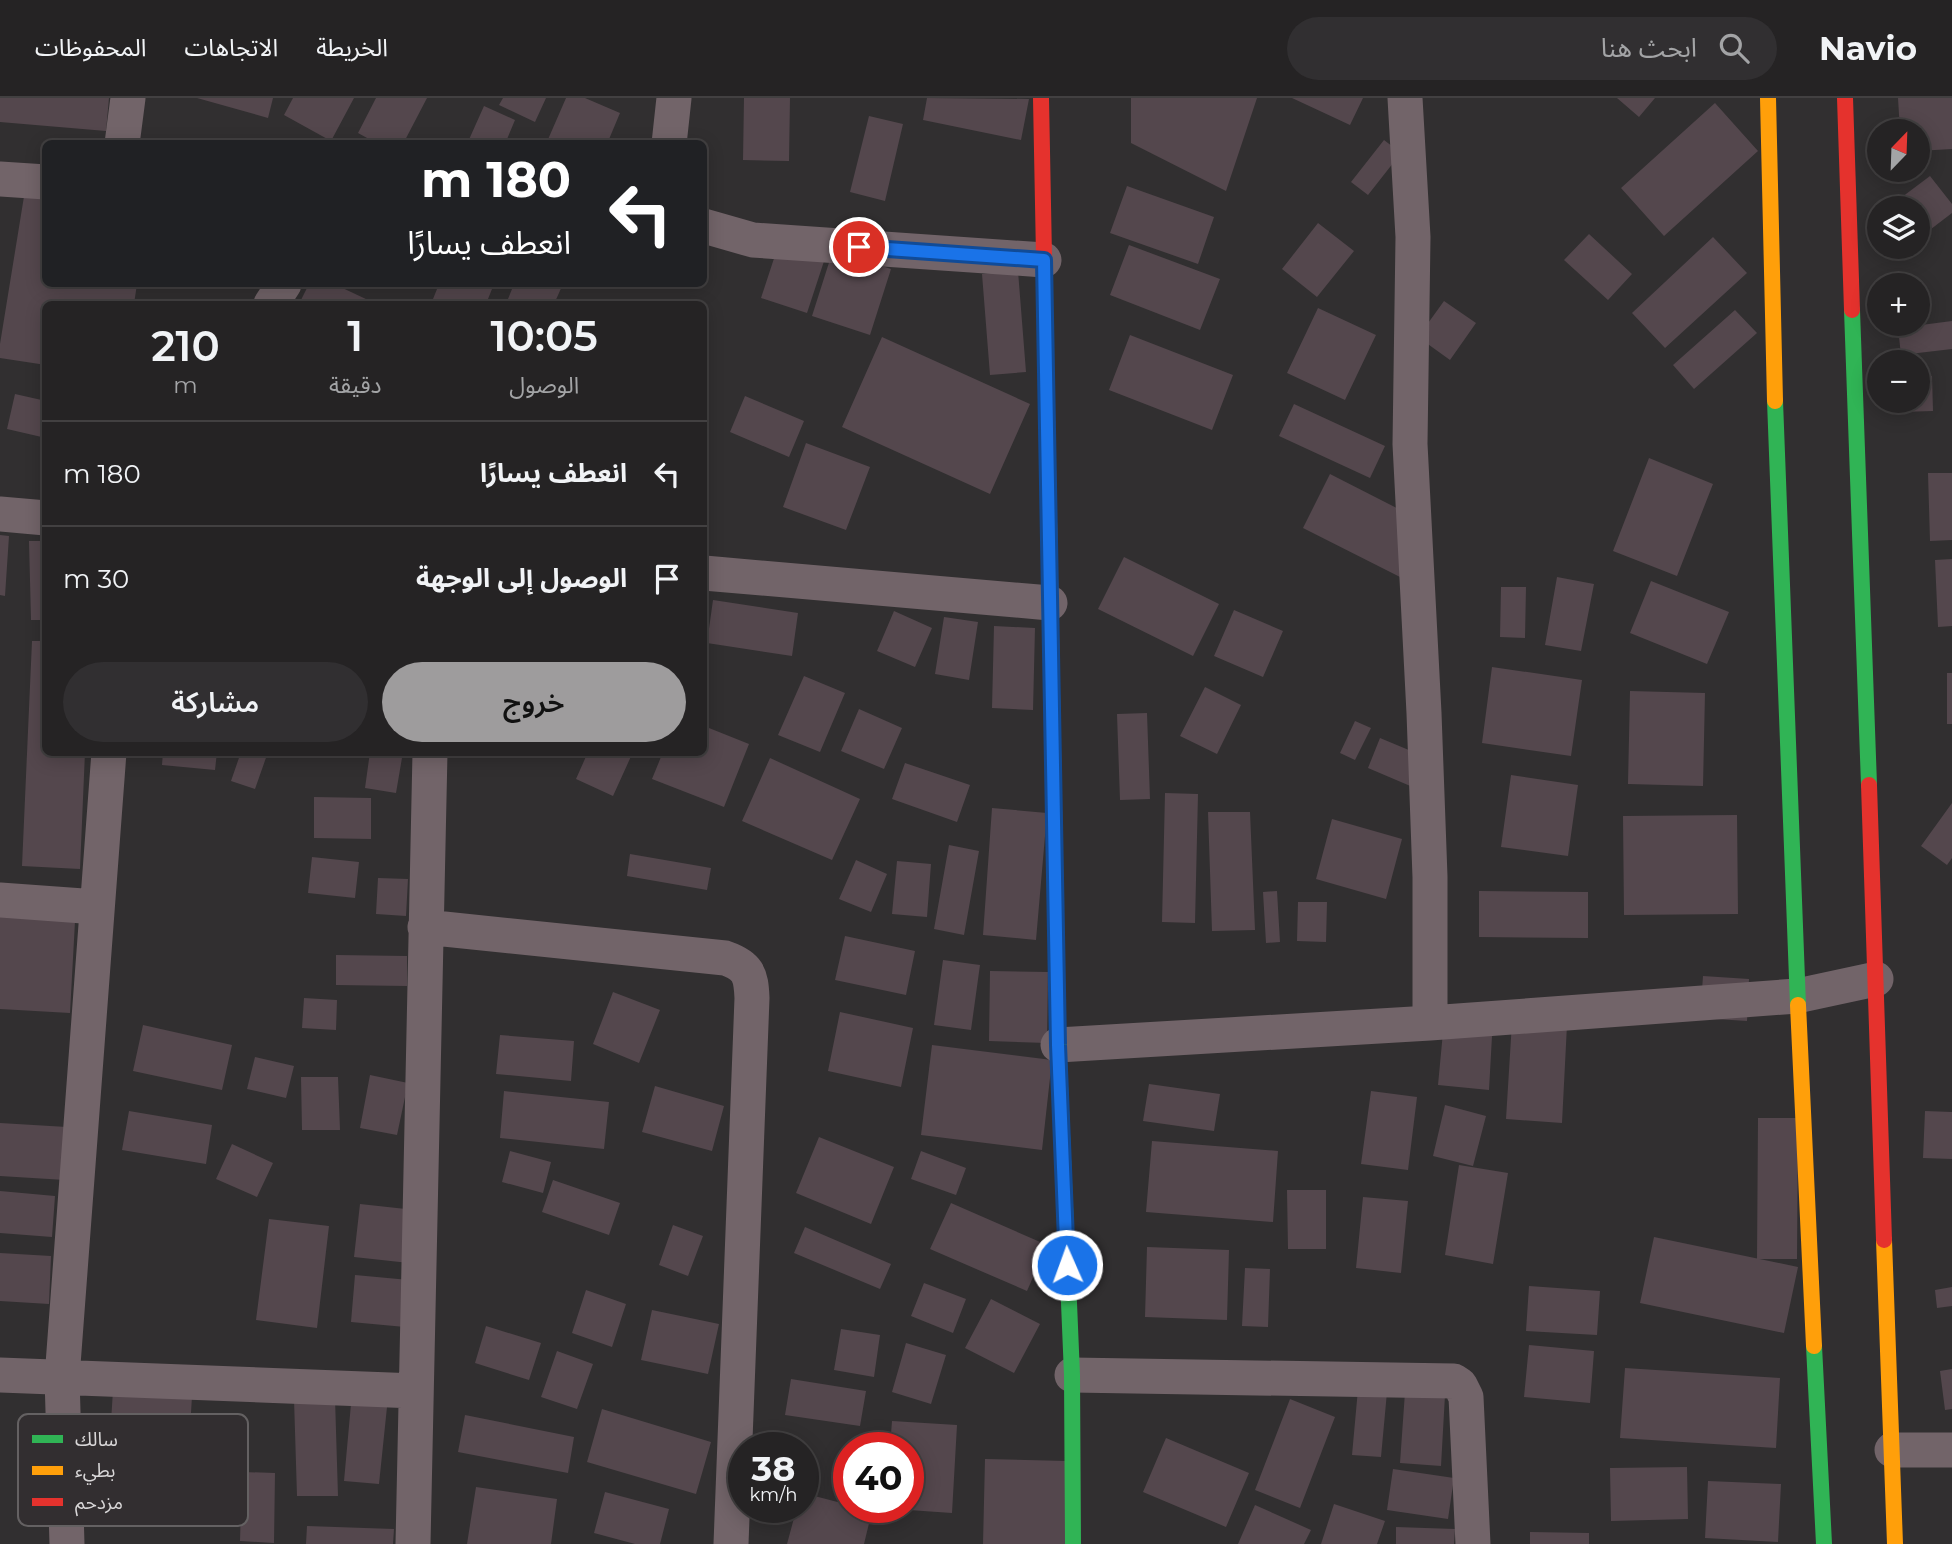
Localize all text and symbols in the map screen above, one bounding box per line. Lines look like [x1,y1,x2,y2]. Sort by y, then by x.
search box [1287,17,1777,80]
text: Navio [1819,28,1917,68]
icon: search [1715,29,1753,67]
text: ابحث هنا [1601,32,1697,64]
text: المحفوظات [35,33,146,62]
text: الاتجاهات [184,33,278,62]
text: الخريطة [316,33,388,62]
north arrow [1867,119,1930,182]
map controls [1867,119,1930,413]
text: 180 m [421,150,571,209]
icon: left [595,168,686,259]
button: layers [1867,196,1930,259]
pin [829,217,889,277]
text: انعطف يسارًا [407,223,571,262]
icon: arrive [840,228,878,266]
button: + [1867,273,1930,336]
text: 1 [347,310,363,362]
text: 10:05 [491,310,598,362]
text: 210 [151,320,220,372]
button: − [1867,350,1930,413]
text: m [173,371,198,399]
text: دقيقة [329,371,381,399]
text: الوصول [509,371,579,399]
icon: left [648,455,686,493]
text: انعطف يسارًا [480,457,627,489]
text: 180 m [63,458,141,490]
icon: arrive [648,560,686,598]
text: الوصول إلى الوجهة [416,562,627,594]
text: 30 m [63,563,129,595]
button: مشاركة [63,662,368,742]
button: خروج [382,662,686,742]
position arrow [1030,1228,1104,1302]
legend [18,1414,248,1526]
text: سالك [75,1428,118,1451]
speed limit sign: 40 [833,1432,924,1523]
text: 38 [752,1447,795,1490]
text: بطيء [75,1459,115,1485]
text: km/h [749,1484,798,1506]
text: مزدحم [75,1491,123,1517]

